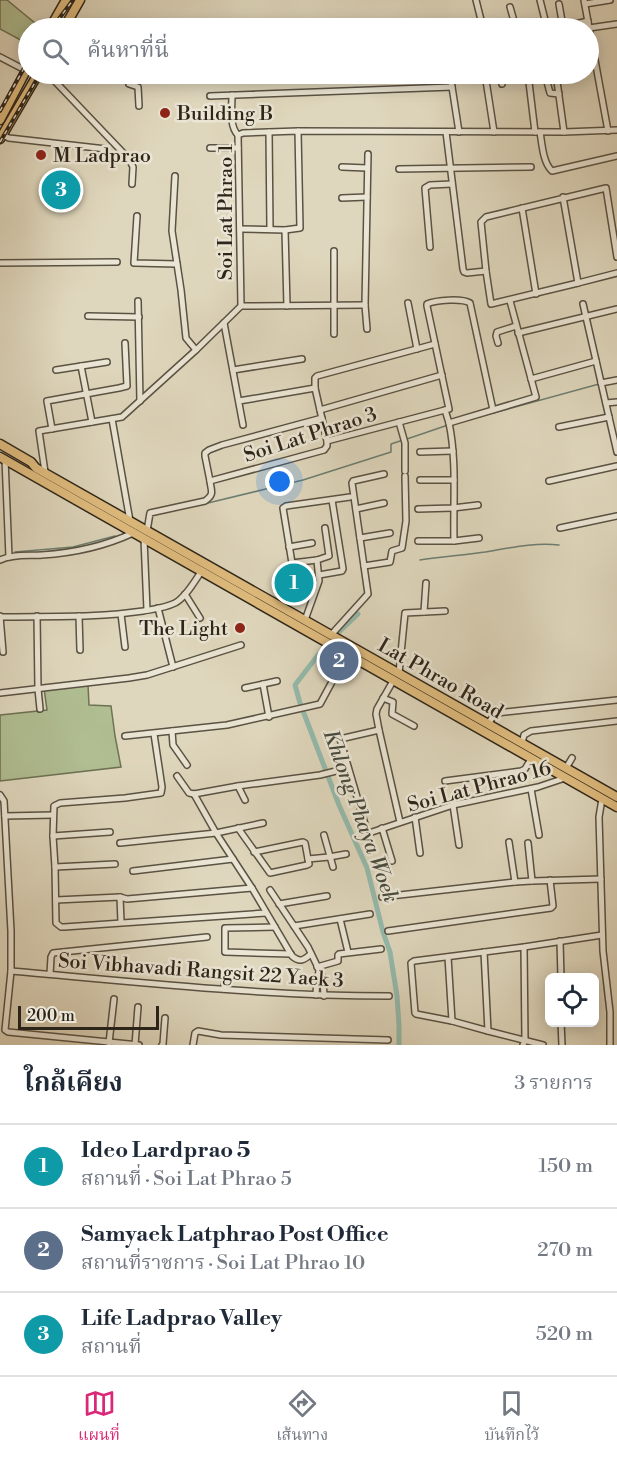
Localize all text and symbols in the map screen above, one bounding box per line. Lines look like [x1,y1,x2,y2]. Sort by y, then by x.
search box [18,18,599,84]
icon: search [39,35,72,68]
text: ค้นหาที่นี่ [87,37,169,64]
place label: Building B [176,102,273,127]
marker: Building B [158,106,172,120]
street label: Soi Lat Phrao 1 [214,143,239,280]
place label: M Ladprao [53,144,151,169]
marker: M Ladprao [34,148,48,162]
pin: 3 [42,168,80,213]
street label: Soi Lat Phrao 3 [241,402,380,469]
your location [265,467,294,496]
pin: 1 [274,560,314,606]
place label: The Light [139,617,228,642]
marker: The Light [233,621,247,635]
street label: Lat Phrao Road [373,633,508,726]
pin: 2 [320,638,358,684]
water label: Khlong Phaya Woek [317,726,404,907]
street label: Soi Lat Phrao 16 [405,756,554,819]
street label: Soi Vibhavadi Rangsit 22 Yaek 3 [57,949,345,994]
map controls [545,973,599,1027]
button: locate [545,973,599,1027]
scale bar [18,1003,159,1030]
text: 200 m [27,1006,75,1026]
text: ใกล้เคียง [24,1067,123,1099]
text: 3 รายการ [514,1071,593,1096]
text: Ideo Lardprao 5 [81,1137,250,1164]
text: 1 [39,1154,48,1179]
text: 150 m [538,1154,593,1179]
text: สถานที่ · Soi Lat Phrao 5 [81,1167,292,1192]
text: Samyaek Latphrao Post Office [81,1221,389,1248]
text: 2 [37,1238,50,1263]
text: 270 m [537,1238,593,1263]
text: สถานที่ราชการ · Soi Lat Phrao 10 [81,1251,365,1276]
text: Life Ladprao Valley [81,1305,282,1332]
text: 3 [37,1322,50,1347]
text: 520 m [536,1322,593,1347]
text: สถานที่ [81,1335,142,1360]
tab: แผนที่ [78,1387,120,1449]
tab: เส้นทาง [276,1387,328,1449]
tab: บันทึกไว้ [484,1387,539,1449]

